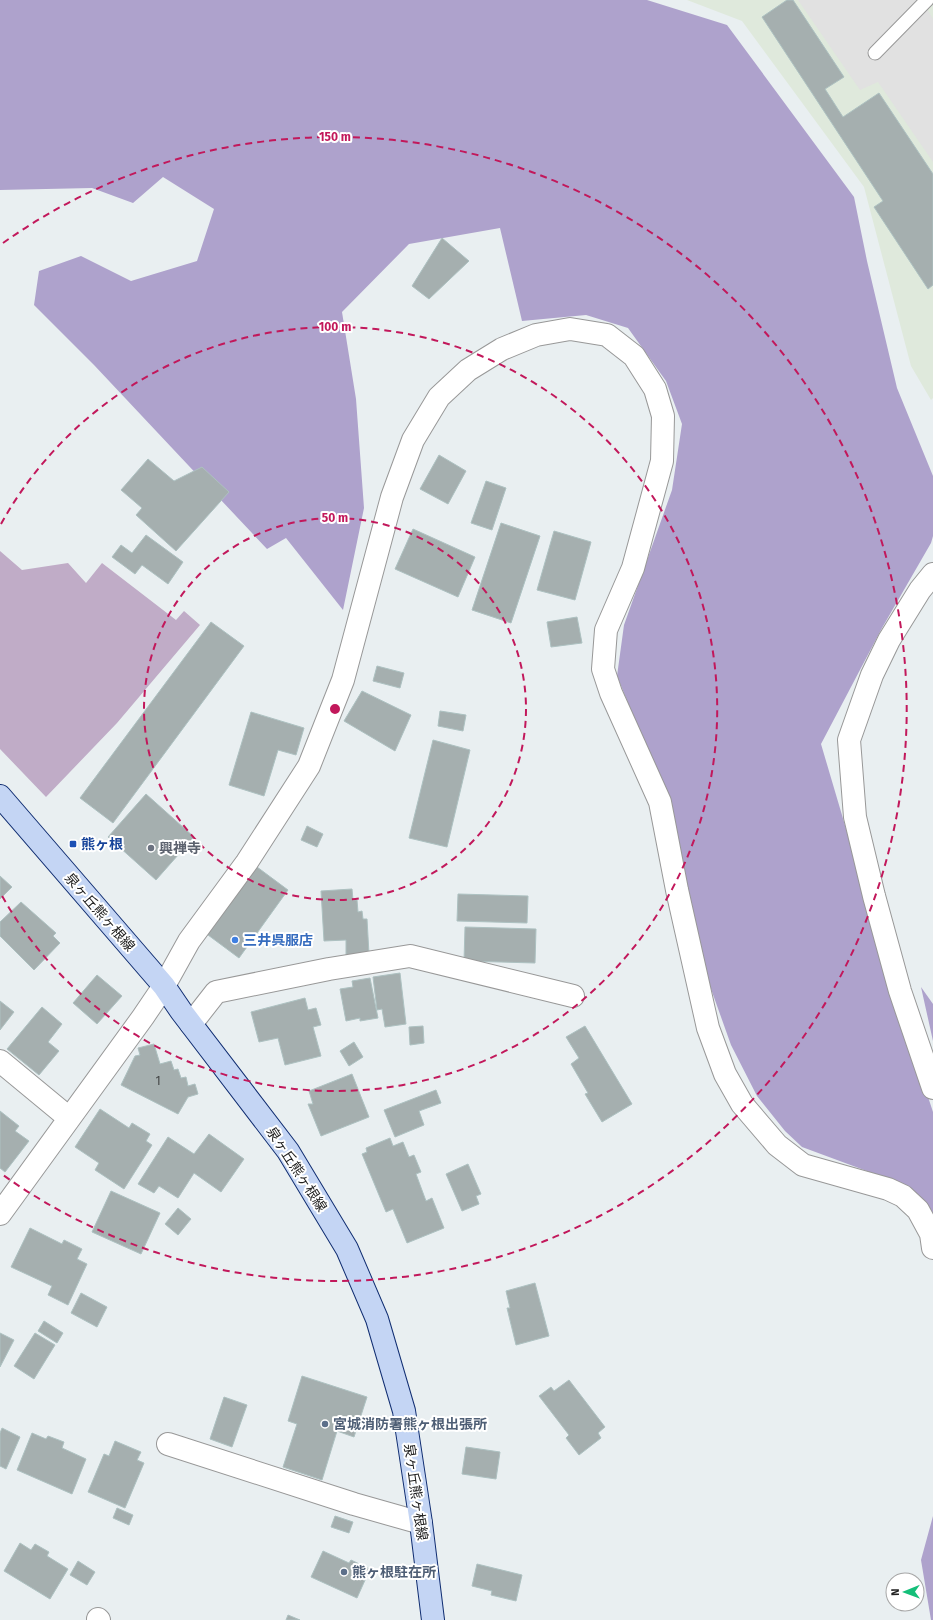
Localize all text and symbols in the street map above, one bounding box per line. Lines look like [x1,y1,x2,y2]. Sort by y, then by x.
text: 150 m [319,130,351,144]
text: 100 m [319,320,351,334]
text: 50 m [322,511,348,525]
centre of rings [328,702,342,716]
place label: 熊ヶ根 [81,836,123,853]
marker: 熊ヶ根 [68,839,78,849]
place label: 興禅寺 [159,840,201,857]
marker: 興禅寺 [146,843,156,853]
street label: 泉ヶ丘熊ヶ根線 [61,870,138,955]
place label: 三井呉服店 [243,932,313,949]
marker: 三井呉服店 [230,935,240,945]
house number: 1 [155,1074,161,1088]
street label: 泉ヶ丘熊ヶ根線 [263,1124,330,1215]
place label: 宮城消防署熊ヶ根出張所 [333,1416,487,1433]
marker: 宮城消防署熊ヶ根出張所 [320,1419,330,1429]
street label: 泉ヶ丘熊ヶ根線 [400,1442,431,1542]
place label: 熊ヶ根駐在所 [352,1564,436,1581]
marker: 熊ヶ根駐在所 [339,1567,349,1577]
north arrow [885,1572,925,1612]
text: N [889,1588,902,1596]

